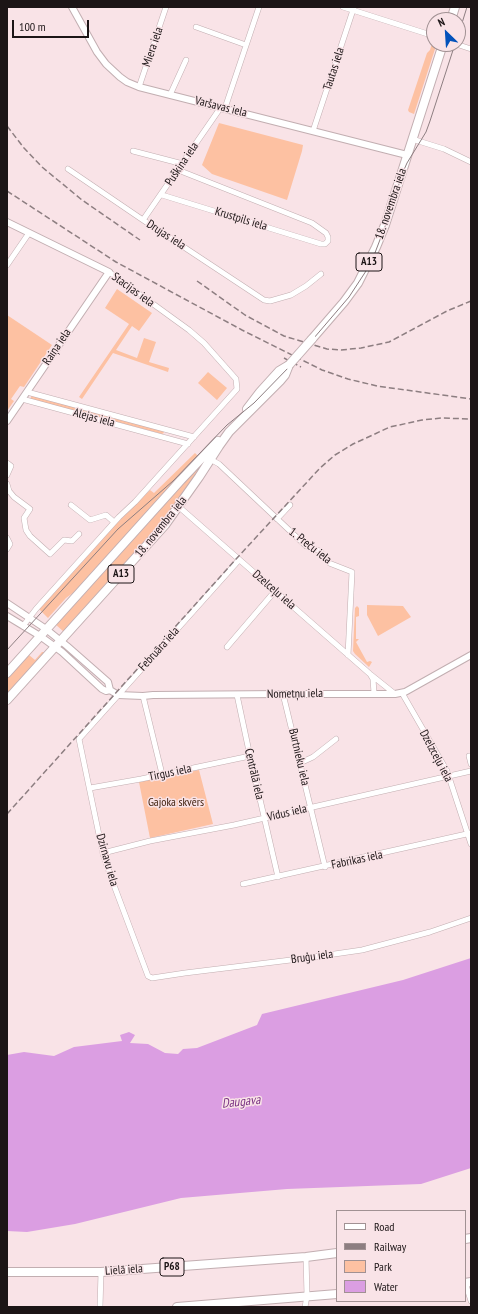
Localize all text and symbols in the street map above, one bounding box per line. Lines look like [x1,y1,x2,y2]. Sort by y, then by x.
scale bar [14,12,91,38]
north arrow [426,12,466,52]
text: N [436,14,447,30]
text: 100 m [19,19,46,34]
street label: Miera iela [140,25,166,69]
street label: Tautas iela [320,46,348,92]
street label: Varšavas iela [193,94,249,120]
street label: Puškina iela [162,140,202,188]
street label: 18. novembra iela [372,167,410,241]
street label: Krustpils iela [213,204,269,234]
street label: Drujas iela [144,217,188,253]
road number: A13 [356,253,382,271]
street label: Stacijas iela [109,270,157,310]
street label: Raiņa iela [40,326,74,368]
street label: Alejas iela [72,406,116,430]
street label: 18. novembra iela [132,494,190,560]
street label: 1. Preču iela [286,525,334,567]
road number: A13 [108,565,134,583]
street label: Dzelceļu iela [249,567,299,613]
street label: Februāra iela [136,624,182,674]
street label: Nometņu iela [267,686,323,702]
street label: Burtnieku iela [285,727,313,787]
street label: Dzelzceļu iela [416,727,456,785]
street label: Centrālā iela [241,747,267,801]
street label: Tirgus iela [147,761,193,785]
park label: Gajoka skvērs [148,796,204,810]
street label: Vidus iela [266,801,308,825]
street label: Dzirnavu iela [93,832,121,888]
street label: Fabrikas iela [330,848,384,872]
street label: Bruģu iela [290,947,334,967]
water label: Daugava [221,1092,261,1112]
legend [336,1210,466,1302]
text: Road [374,1219,394,1234]
text: Railway [374,1239,406,1254]
road number: P68 [160,1258,184,1276]
text: Park [374,1259,392,1274]
street label: Lielā iela [105,1261,143,1279]
text: Water [374,1279,398,1294]

